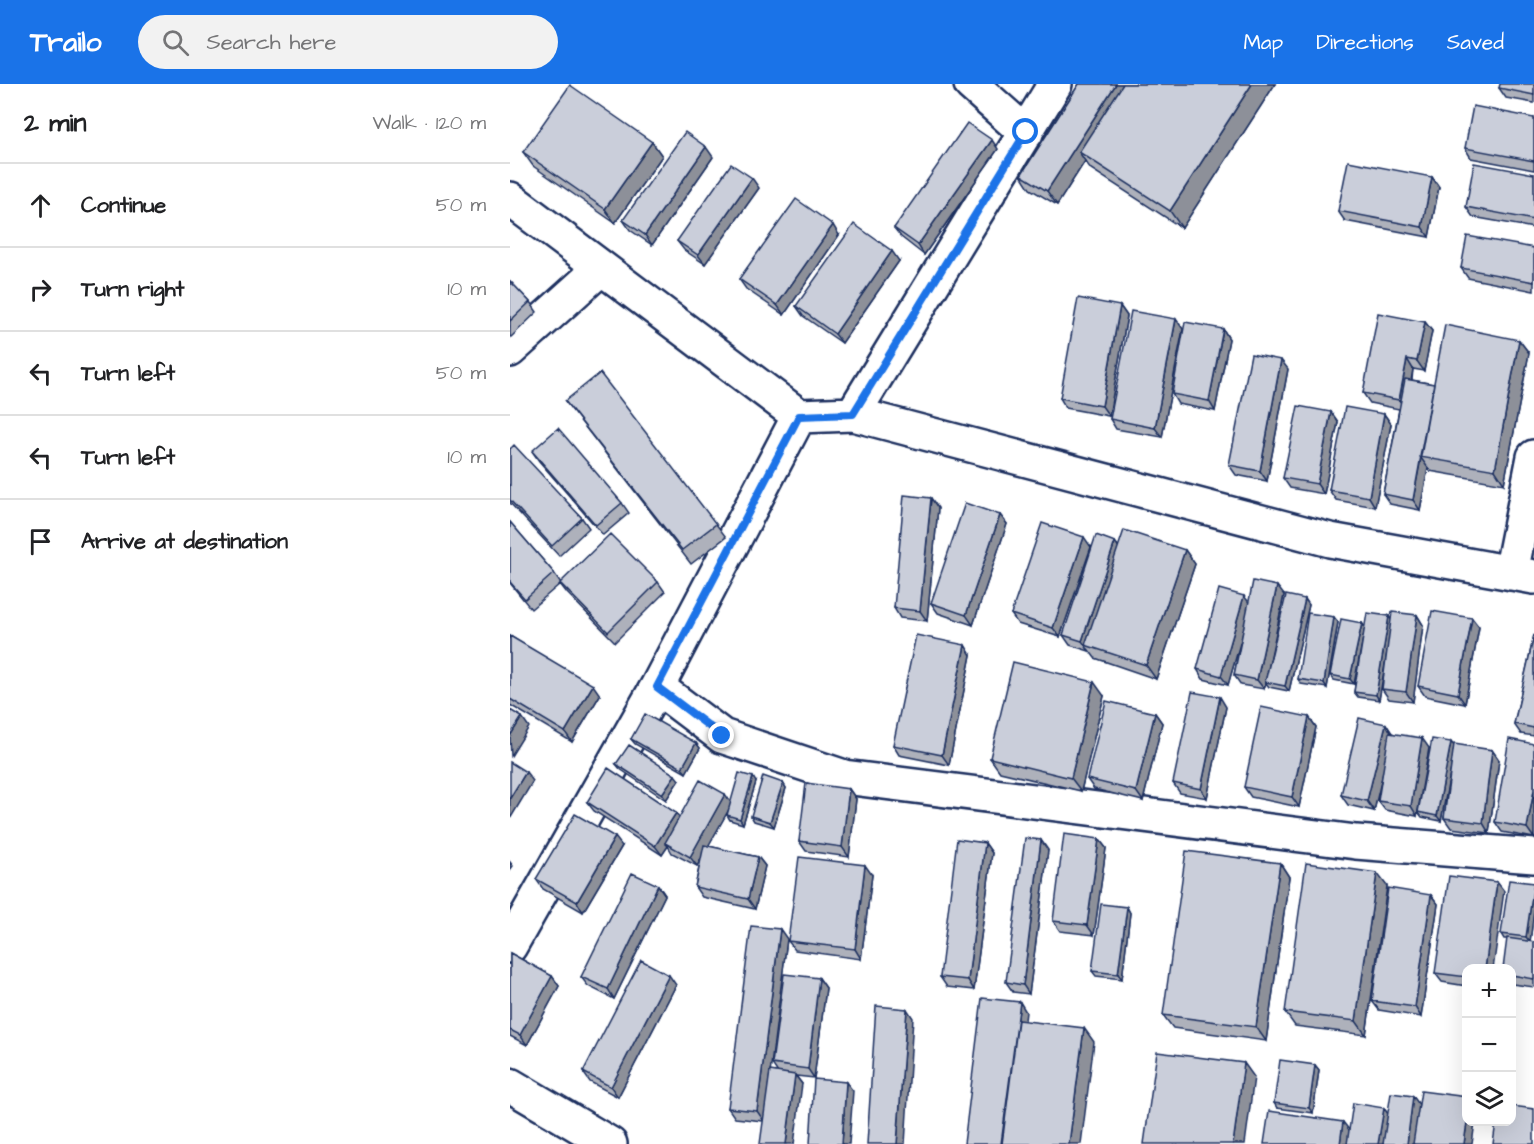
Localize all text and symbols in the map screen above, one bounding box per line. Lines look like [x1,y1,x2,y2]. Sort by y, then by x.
search box [138,15,558,69]
text: Trailo [30,23,102,62]
icon: search [159,26,192,59]
text: Search here [207,27,336,58]
text: Map [1243,28,1283,57]
text: Directions [1316,28,1414,57]
text: Saved [1447,28,1504,57]
text: 2 min [24,105,86,141]
text: Walk · 120 m [373,109,486,137]
route start [1012,118,1038,144]
icon: ahead [24,189,57,222]
text: Continue [81,190,166,221]
text: 50 m [436,191,486,219]
icon: right [24,273,57,306]
text: Turn right [81,274,184,305]
text: 10 m [447,275,486,303]
icon: left [24,357,57,390]
text: Turn left [81,358,175,389]
text: 50 m [436,359,486,387]
icon: left [24,441,57,474]
text: Turn left [81,442,175,473]
text: 10 m [447,443,486,471]
icon: arrive [24,525,57,558]
text: Arrive at destination [81,526,288,557]
route end [708,722,734,748]
map controls [1462,964,1516,1126]
button: + [1462,964,1516,1018]
button: − [1462,1018,1516,1072]
button: layers [1462,1072,1516,1126]

